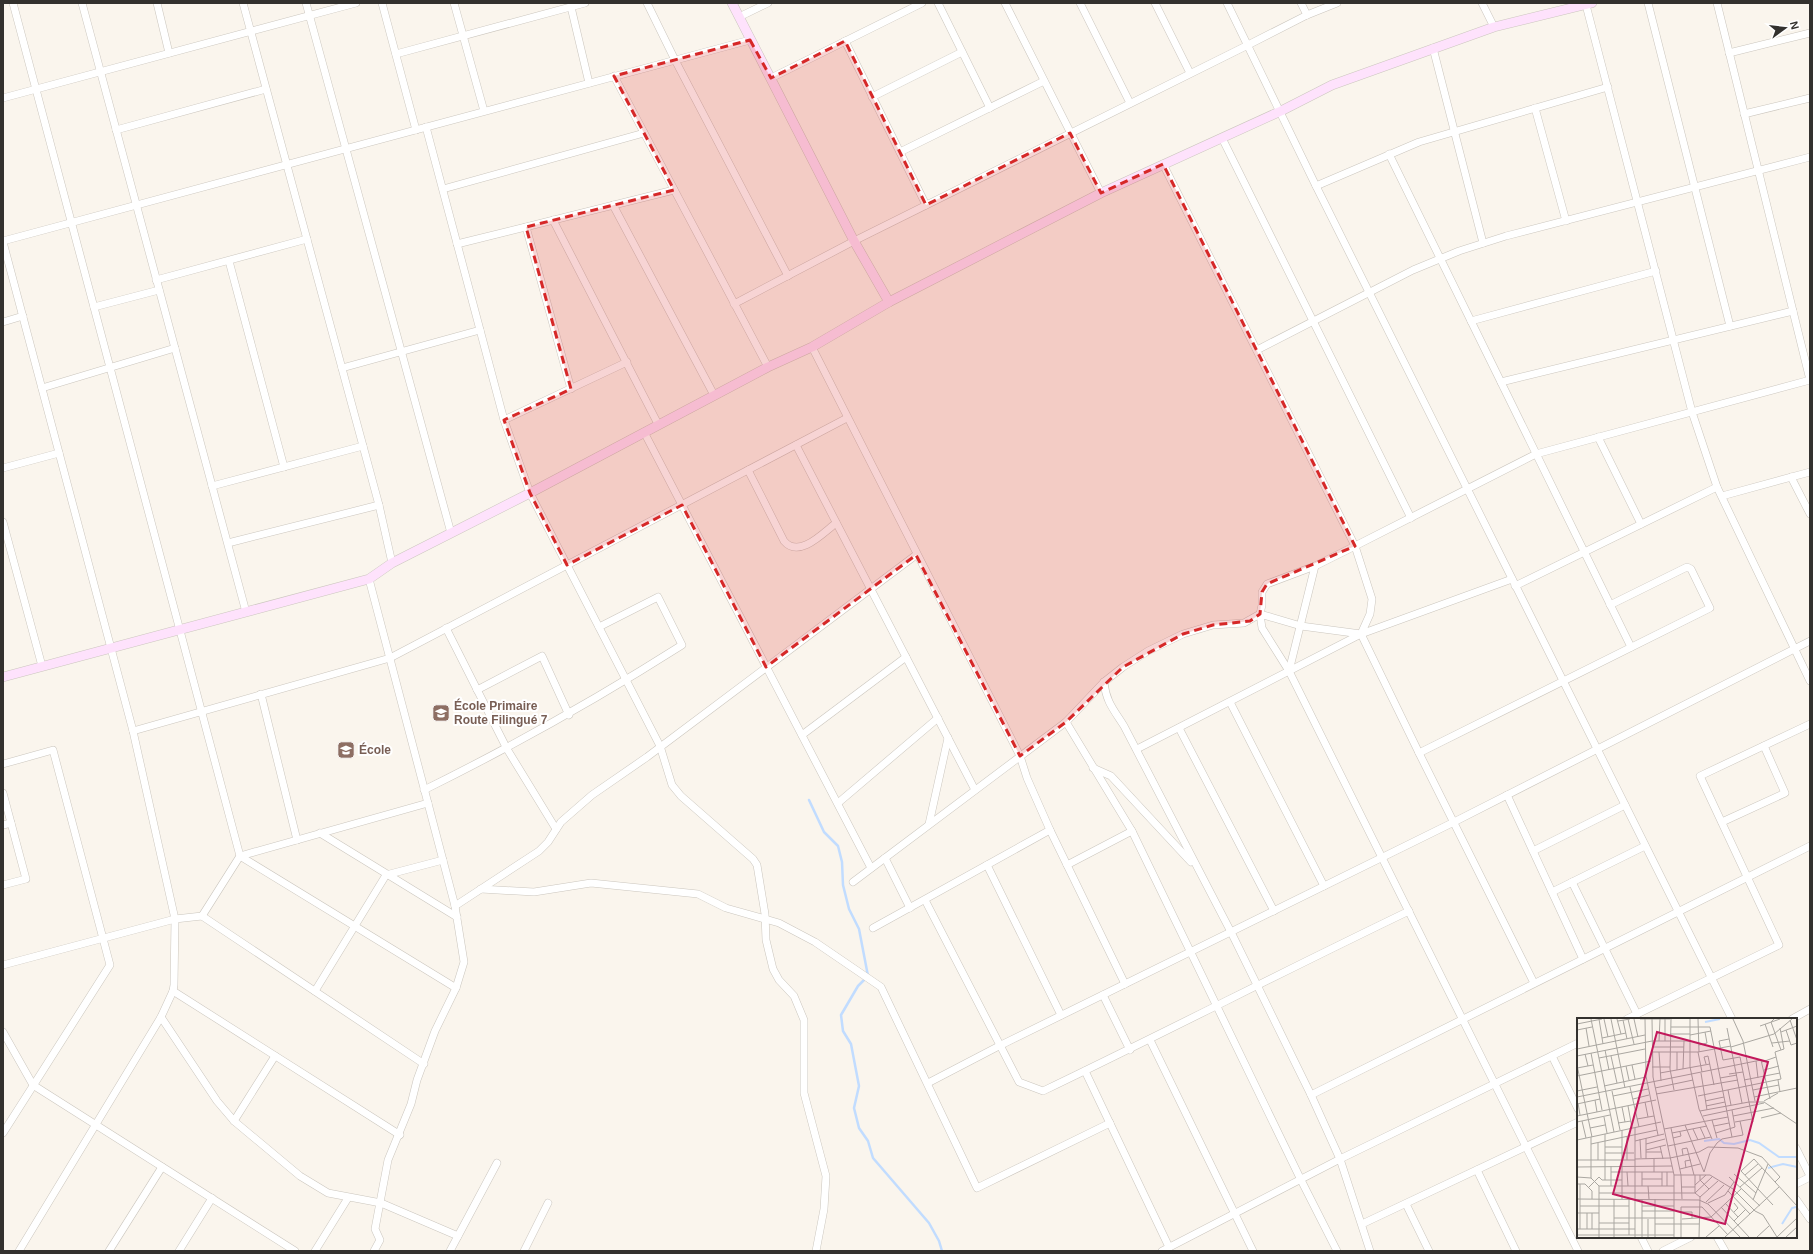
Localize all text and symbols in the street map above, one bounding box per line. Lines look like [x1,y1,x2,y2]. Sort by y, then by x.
north arrow [1765,8,1805,48]
text: N [1788,20,1801,31]
place label: École Primaire Route Filingué 7 [454,698,548,727]
school or university icon: École Primaire Route Filingué 7 [431,703,451,723]
school or university icon: École [336,740,356,760]
place label: École [359,742,391,757]
inset map [1577,1018,1797,1238]

